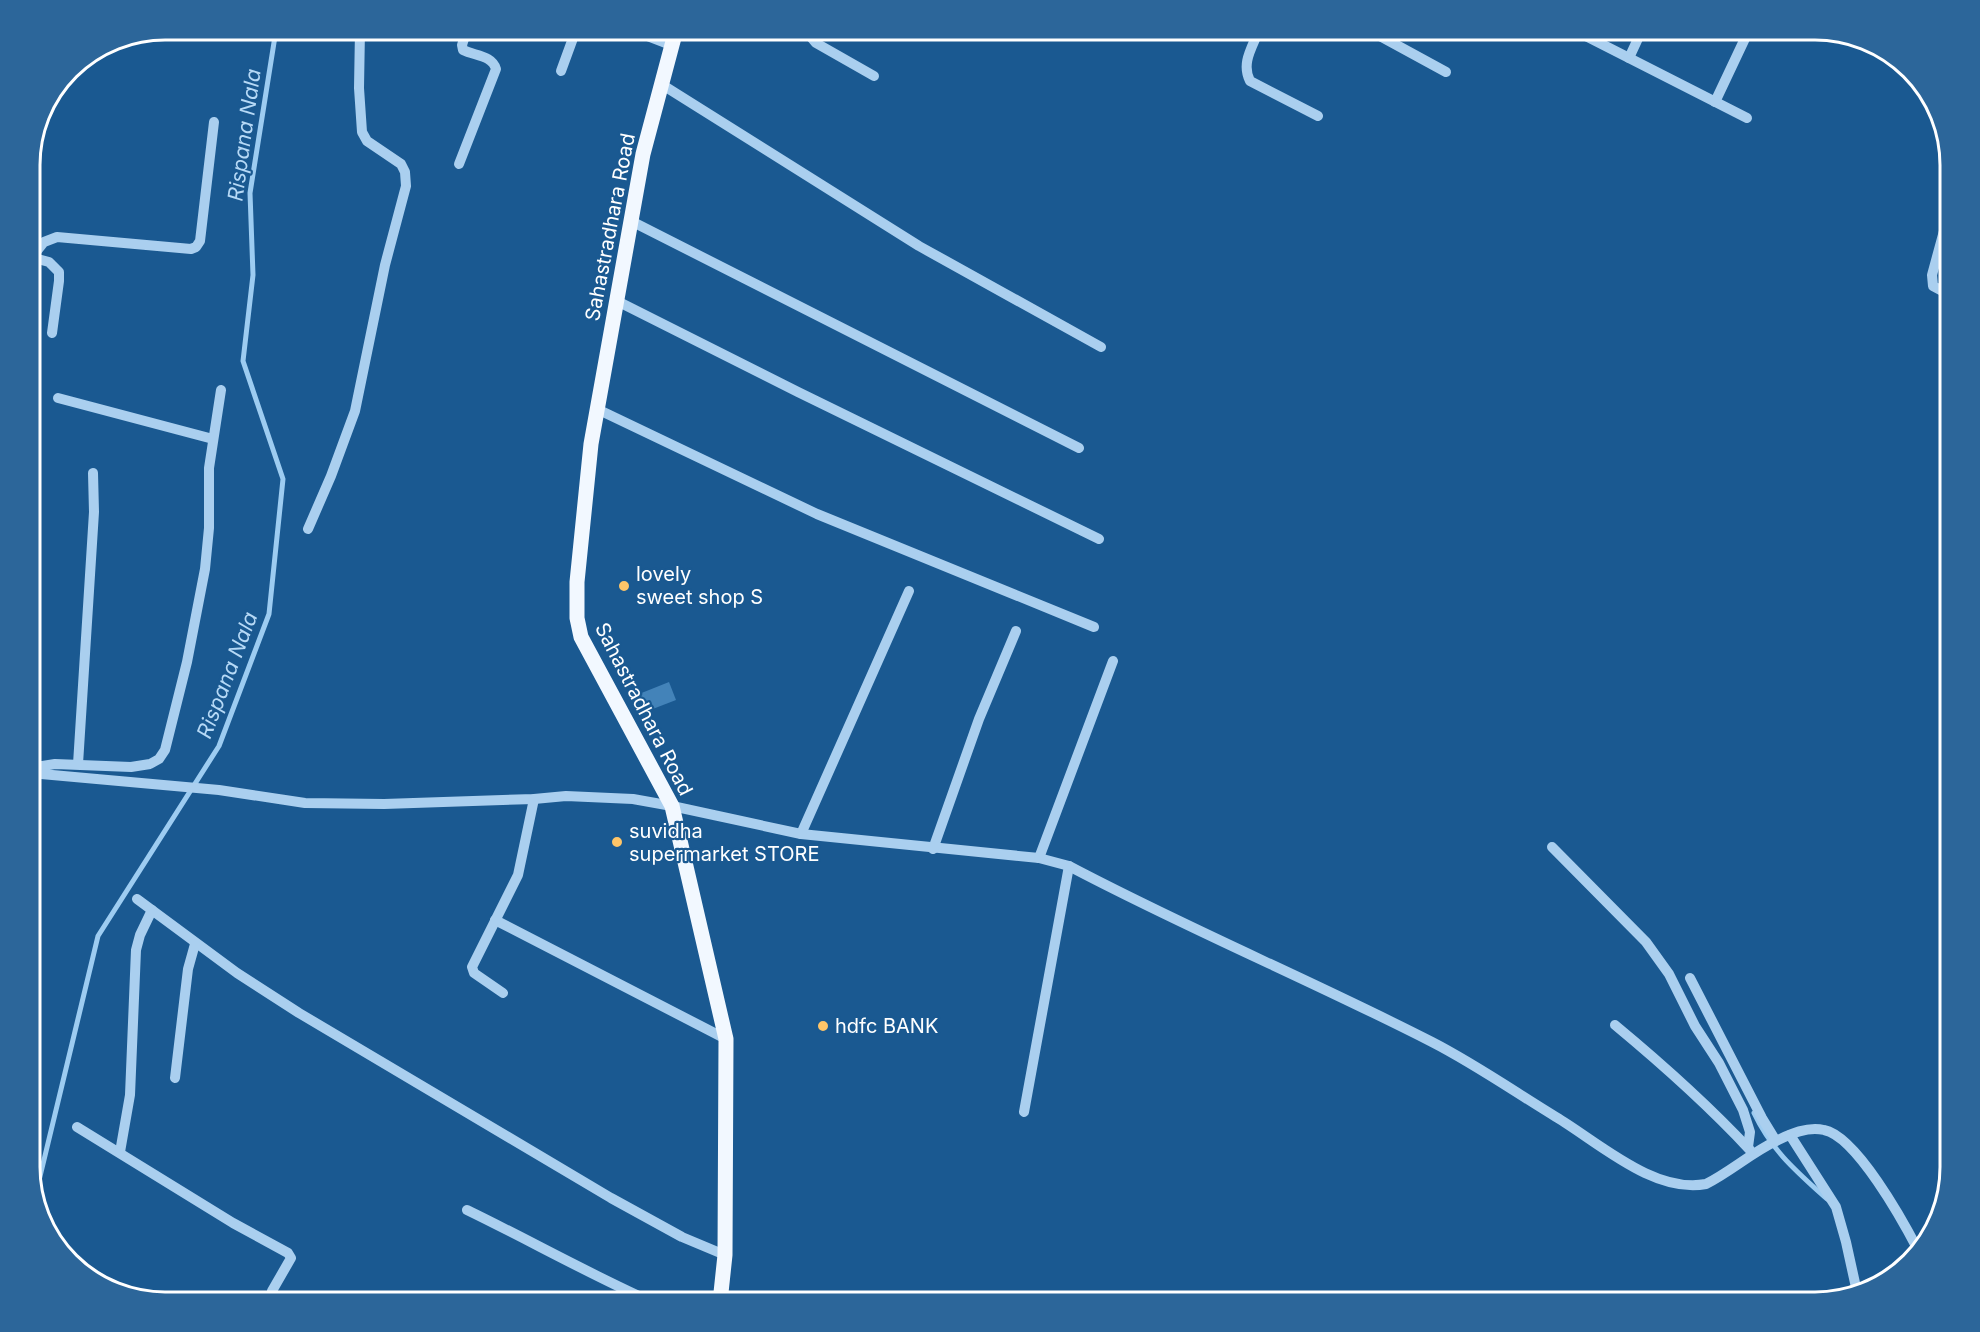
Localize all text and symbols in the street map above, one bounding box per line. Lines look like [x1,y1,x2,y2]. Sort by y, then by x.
water label: Rispana Nala [222,67,266,203]
street label: Sahastradhara Road [580,131,640,323]
place label: lovely sweet shop S [636,562,763,609]
marker: lovely sweet shop S [617,579,631,593]
water label: Rispana Nala [191,608,263,742]
street label: Sahastradhara Road [590,618,698,800]
place label: suvidha supermarket STORE [629,819,819,866]
marker: suvidha supermarket STORE [610,835,624,849]
place label: hdfc BANK [835,1014,938,1038]
marker: hdfc BANK [816,1019,830,1033]

